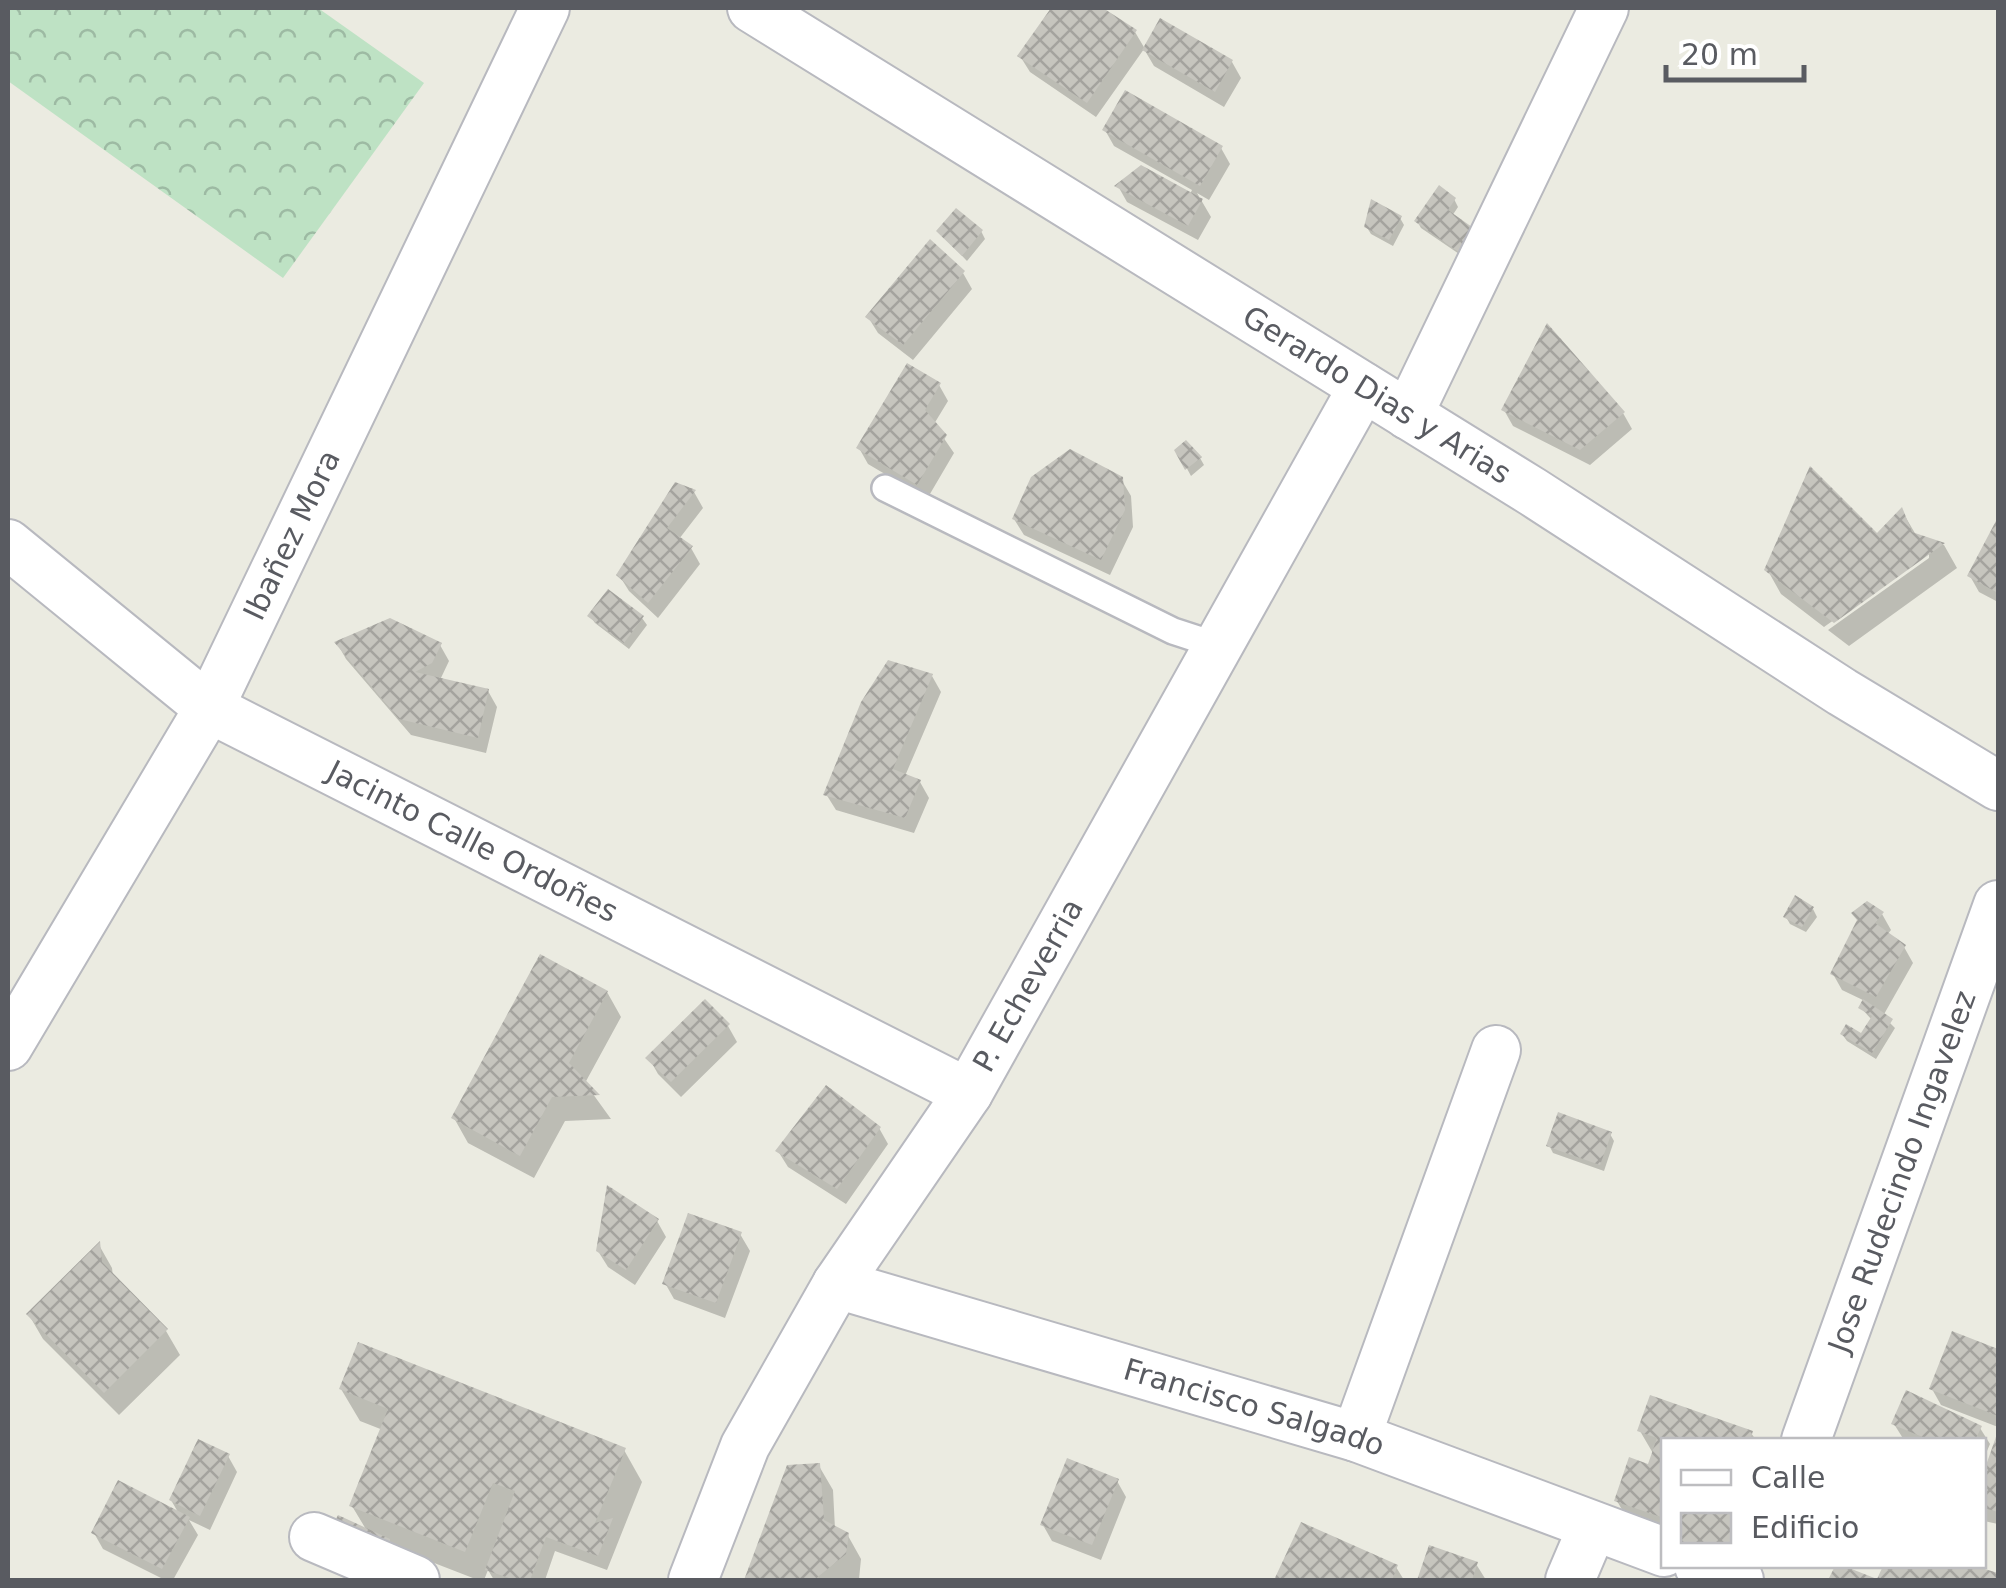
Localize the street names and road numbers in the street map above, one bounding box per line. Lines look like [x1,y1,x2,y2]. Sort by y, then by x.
street label: Gerardo Dias y Arias [1237,299,1517,491]
street label: Ibañez Mora [236,444,347,625]
street label: Jacinto Calle Ordoñes [320,752,624,929]
street label: P. Echeverria [966,893,1090,1078]
street label: Jose Rudecindo Ingavelez [1820,986,1983,1359]
street label: Francisco Salgado [1120,1352,1390,1463]

